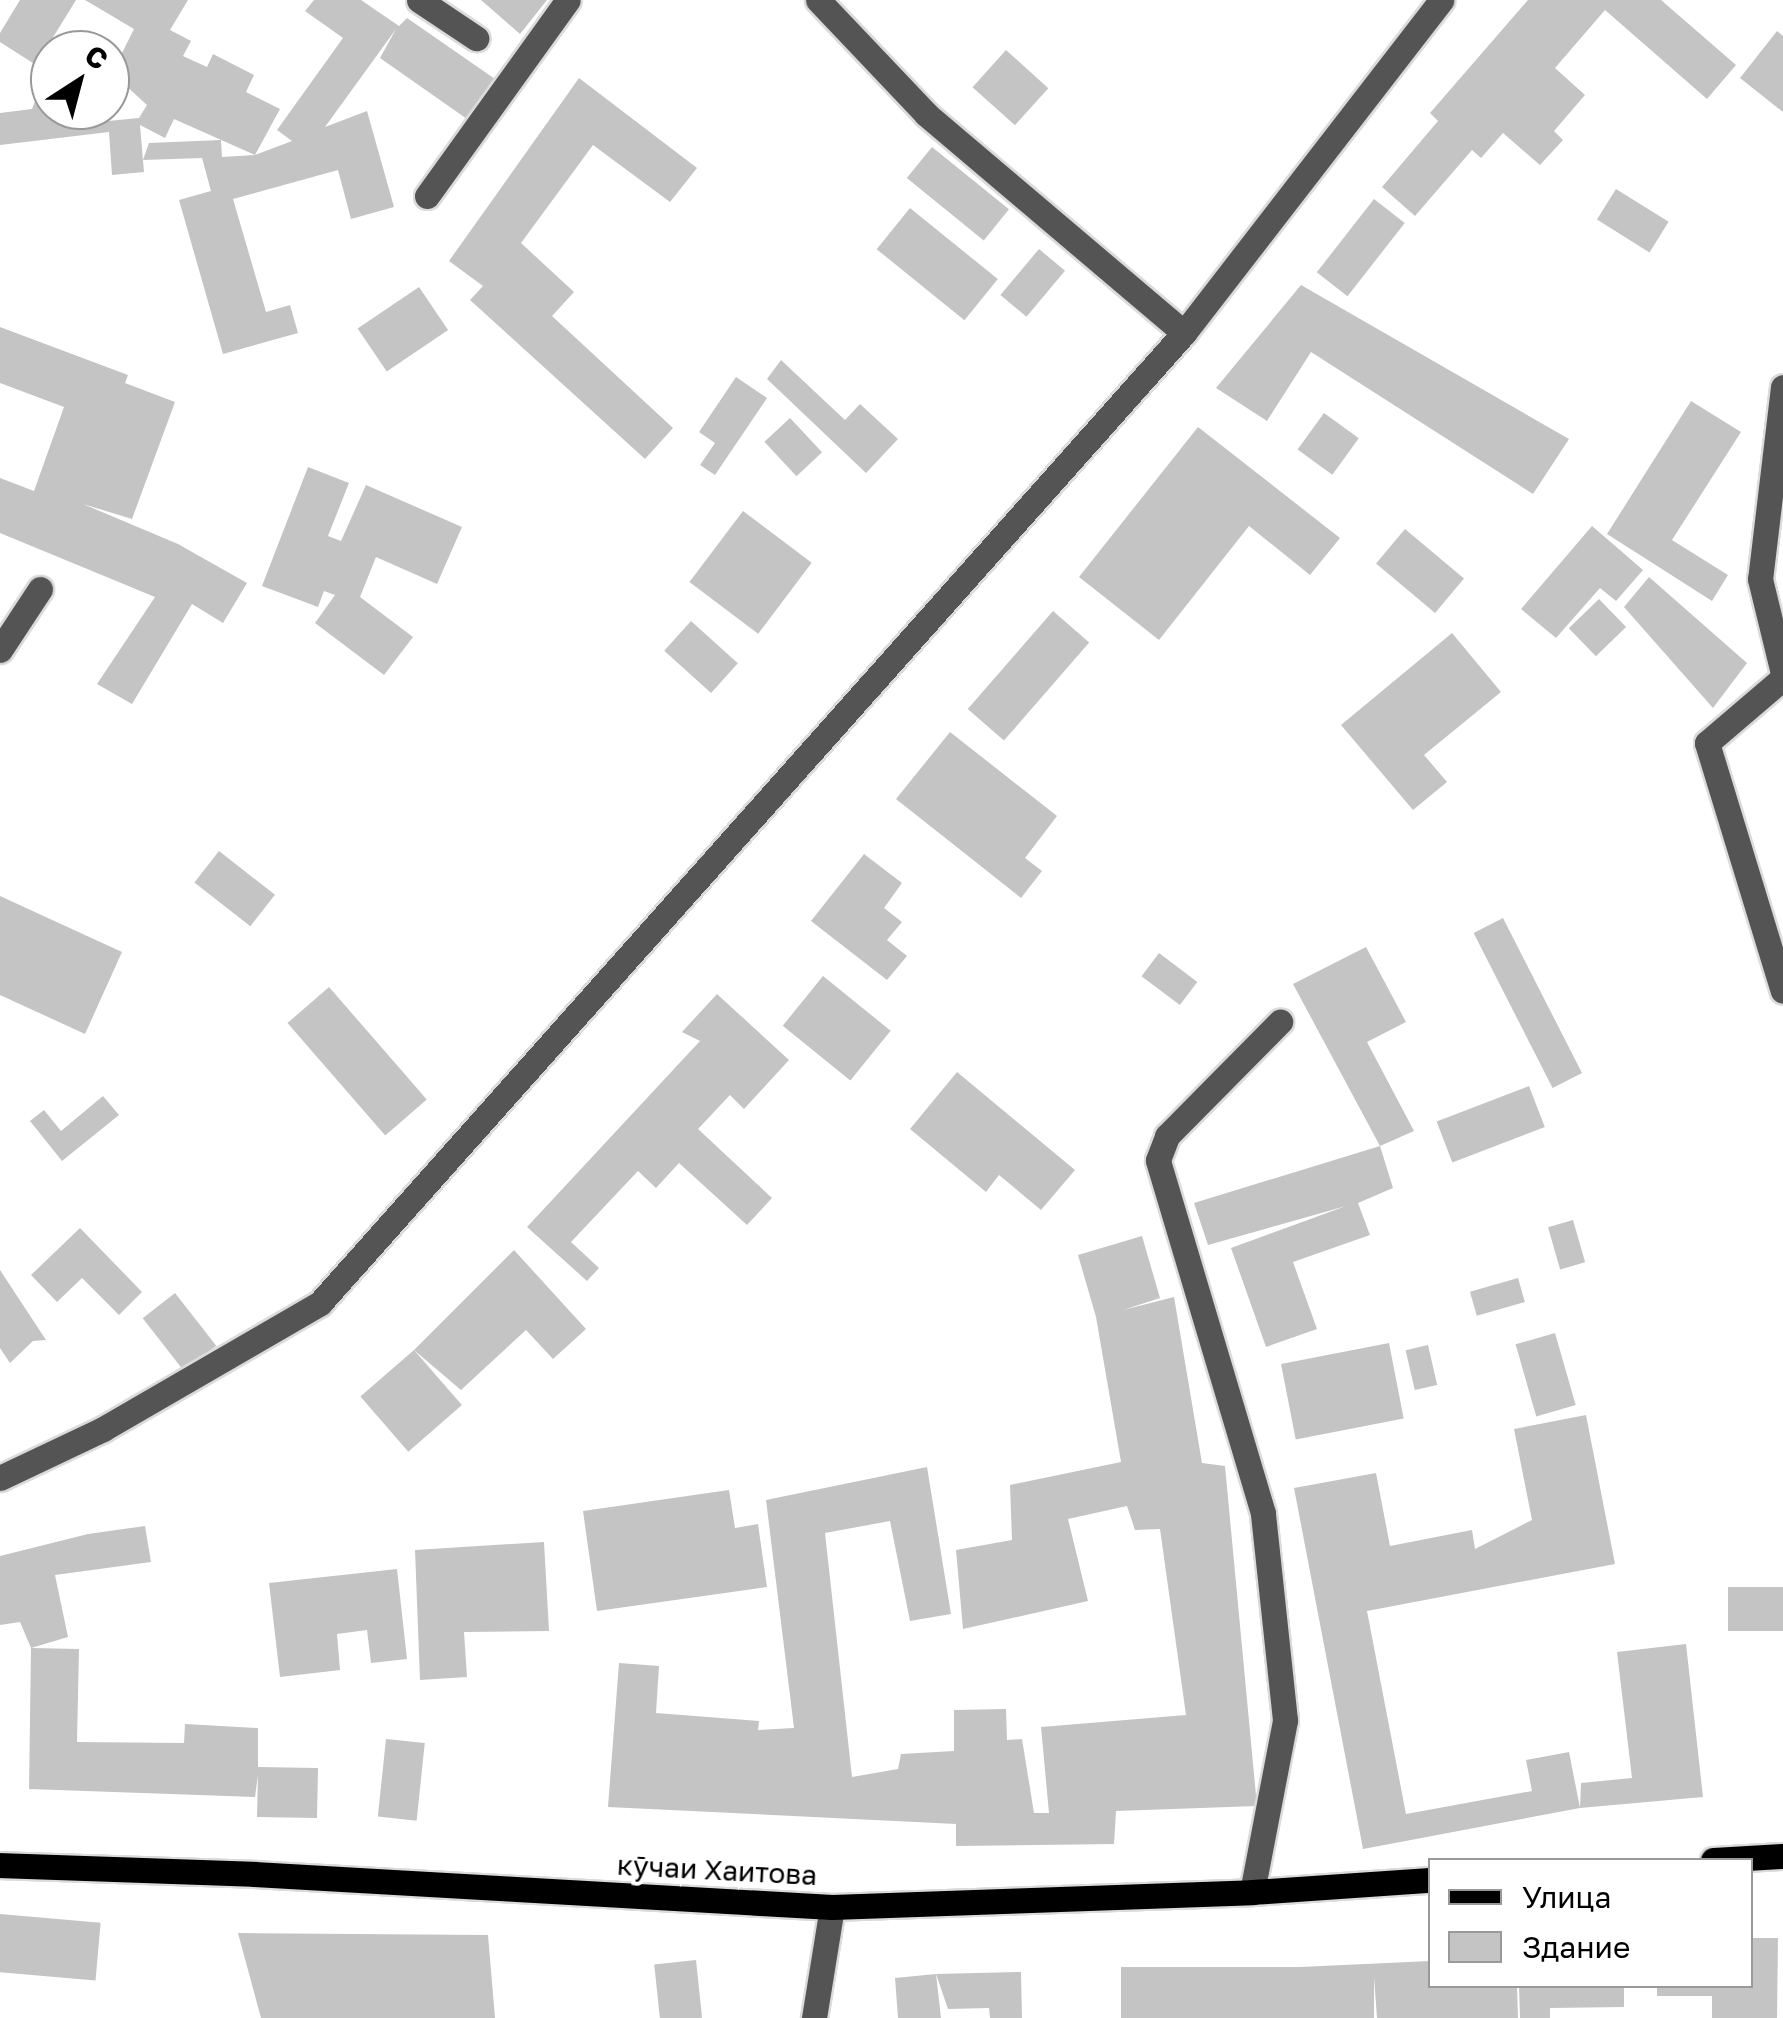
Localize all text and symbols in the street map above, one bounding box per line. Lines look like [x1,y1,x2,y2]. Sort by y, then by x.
north arrow [30,30,130,130]
text: С [79,38,114,76]
street label: кӯчаи Хаитова [616,1848,818,1892]
legend [1428,1858,1753,1988]
text: Улица [1522,1879,1611,1915]
text: Здание [1522,1929,1630,1965]

